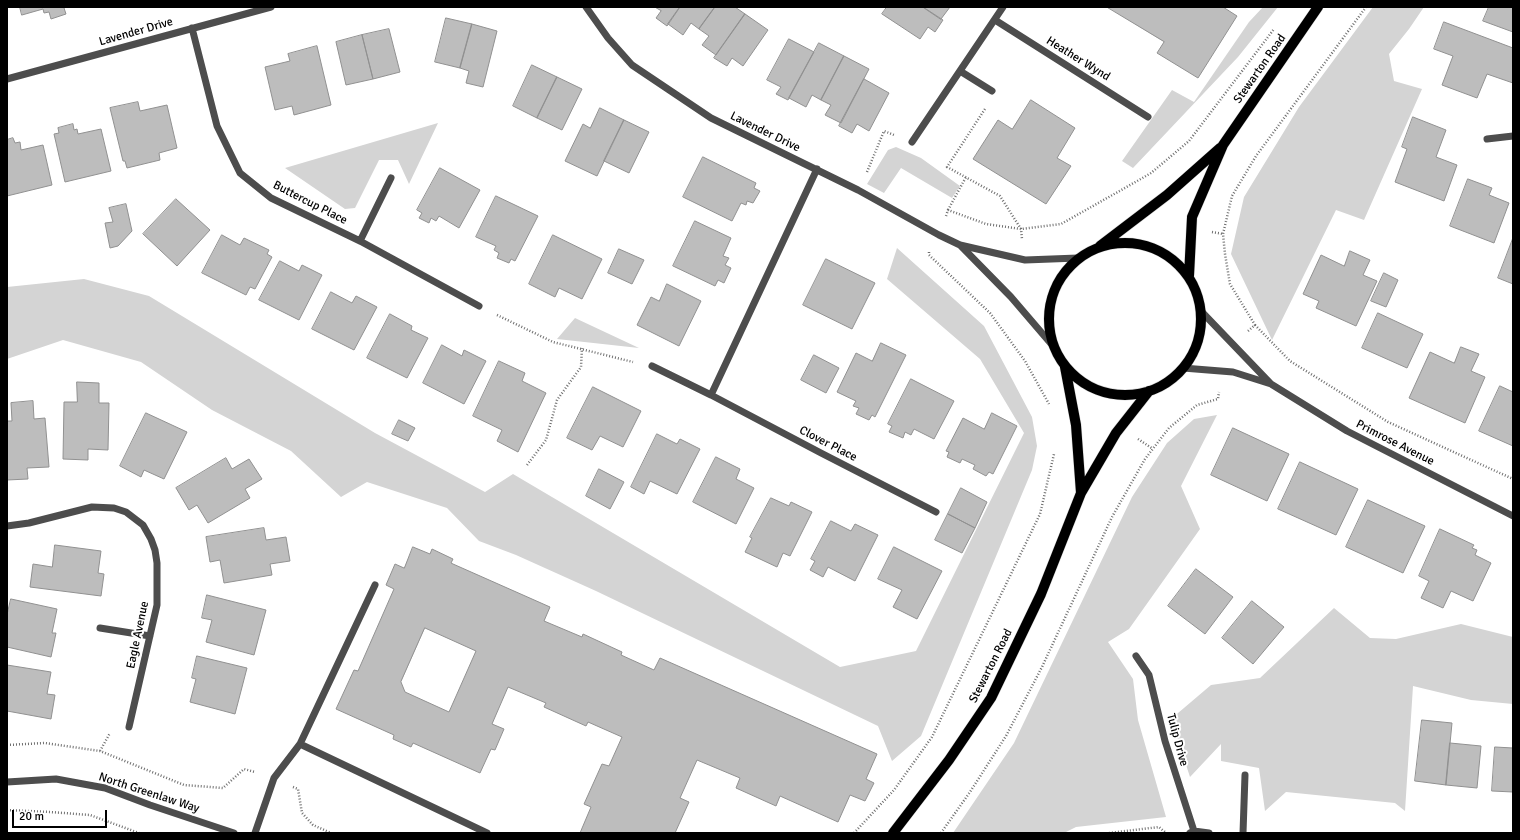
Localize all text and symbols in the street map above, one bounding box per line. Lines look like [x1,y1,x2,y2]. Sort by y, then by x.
street label: Lavender Drive [97,15,175,49]
street label: Stewarton Road [1231,32,1289,106]
street label: Heather Wynd [1043,34,1113,84]
street label: Lavender Drive [728,109,802,155]
street label: Buttercup Place [270,178,350,228]
street label: Primrose Avenue [1353,417,1437,469]
street label: Clover Place [797,423,859,465]
street label: Eagle Avenue [124,600,152,670]
street label: Stewarton Road [966,627,1016,705]
street label: Tulip Drive [1163,712,1191,768]
street label: North Greenlaw Way [97,770,201,816]
scale bar [14,802,109,828]
text: 20 m [19,809,44,824]

